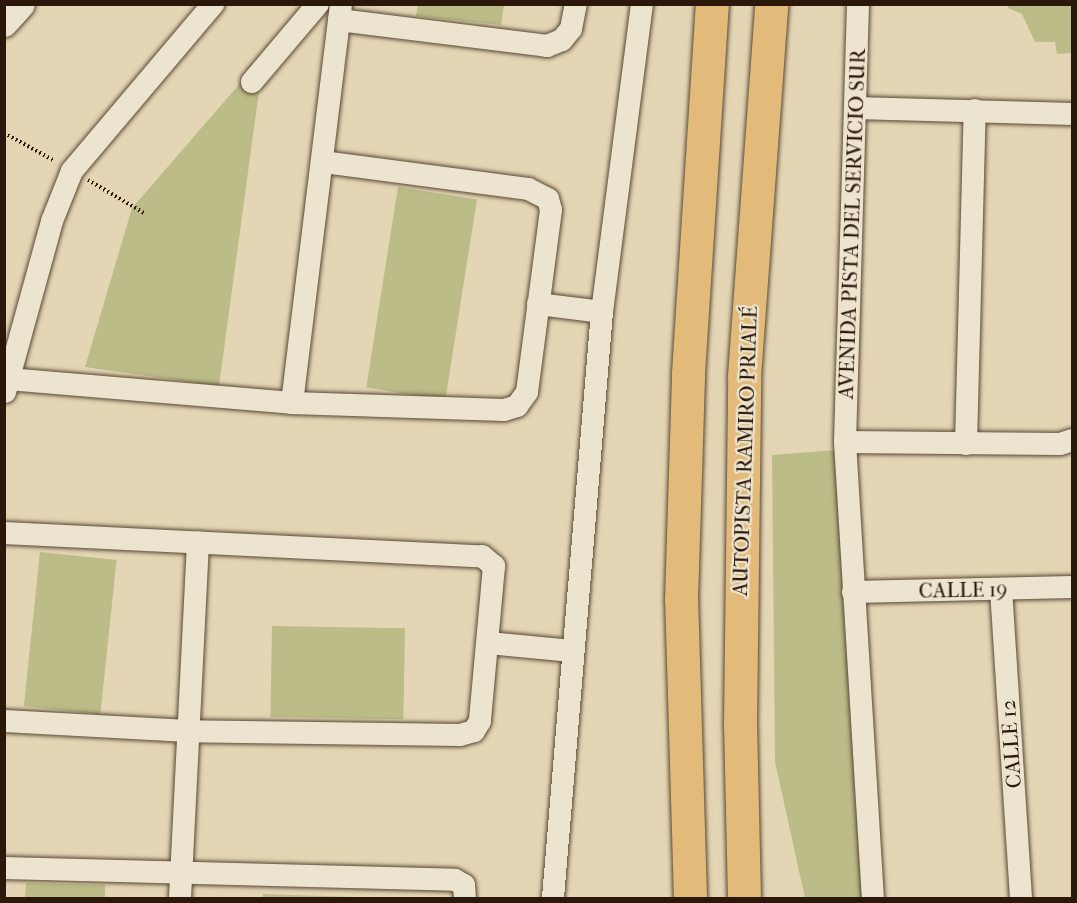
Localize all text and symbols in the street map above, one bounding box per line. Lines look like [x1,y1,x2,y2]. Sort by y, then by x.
street label: AVENIDA PISTA DEL SERVICIO SUR [833,48,871,400]
street label: AUTOPISTA RAMIRO PRIALÉ [727,306,763,596]
street label: CALLE 19 [918,577,1008,603]
street label: CALLE 12 [995,699,1027,789]

